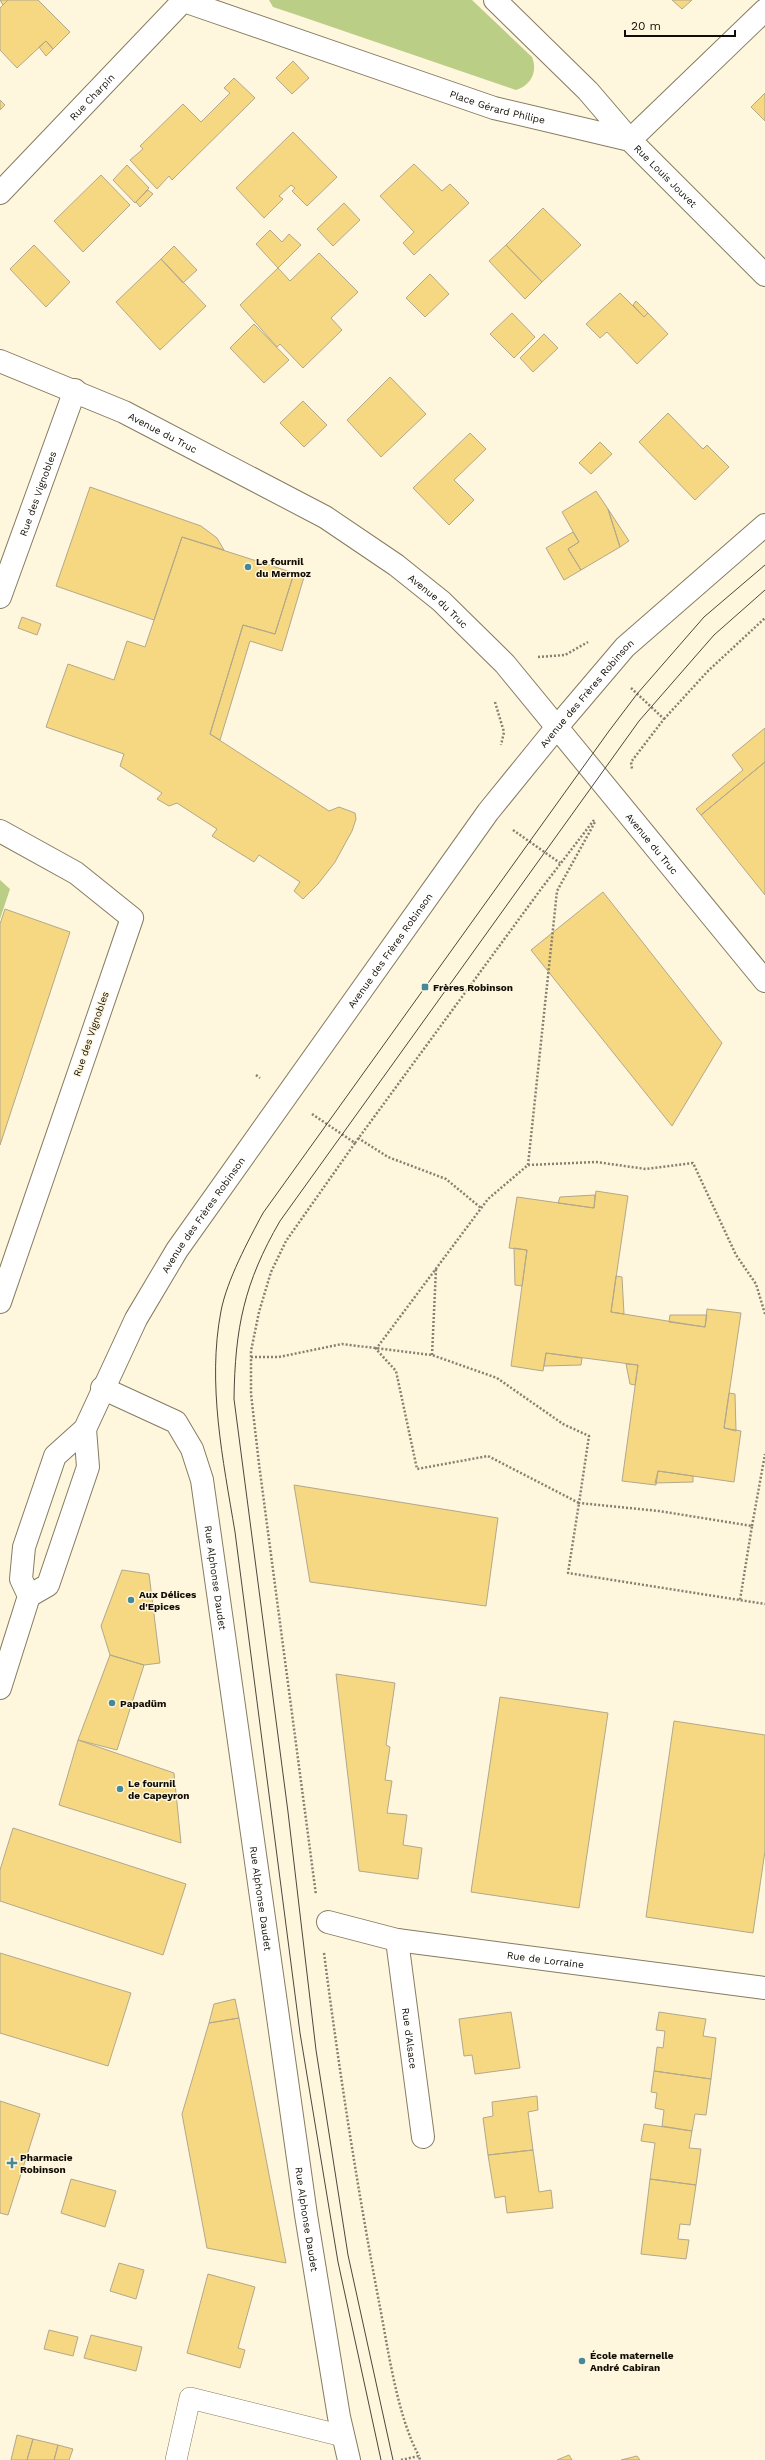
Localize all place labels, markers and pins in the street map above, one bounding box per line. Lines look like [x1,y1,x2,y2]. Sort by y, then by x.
place label: Le fournil du Mermoz [256,556,311,579]
marker: Le fournil du Mermoz [243,562,253,572]
marker: Frères Robinson [420,982,430,992]
place label: Frères Robinson [433,982,513,993]
place label: Aux Délices d'Epices [139,1589,197,1612]
marker: Aux Délices d'Epices [126,1595,136,1605]
marker: Papadüm [107,1698,117,1708]
place label: Papadüm [120,1698,166,1709]
place label: Le fournil de Capeyron [128,1778,189,1801]
marker: Le fournil de Capeyron [115,1784,125,1794]
place label: Pharmacie Robinson [20,2152,73,2175]
marker: Pharmacie Robinson [7,2158,17,2168]
place label: École maternelle André Cabiran [590,2350,674,2373]
marker: École maternelle André Cabiran [577,2356,587,2366]

